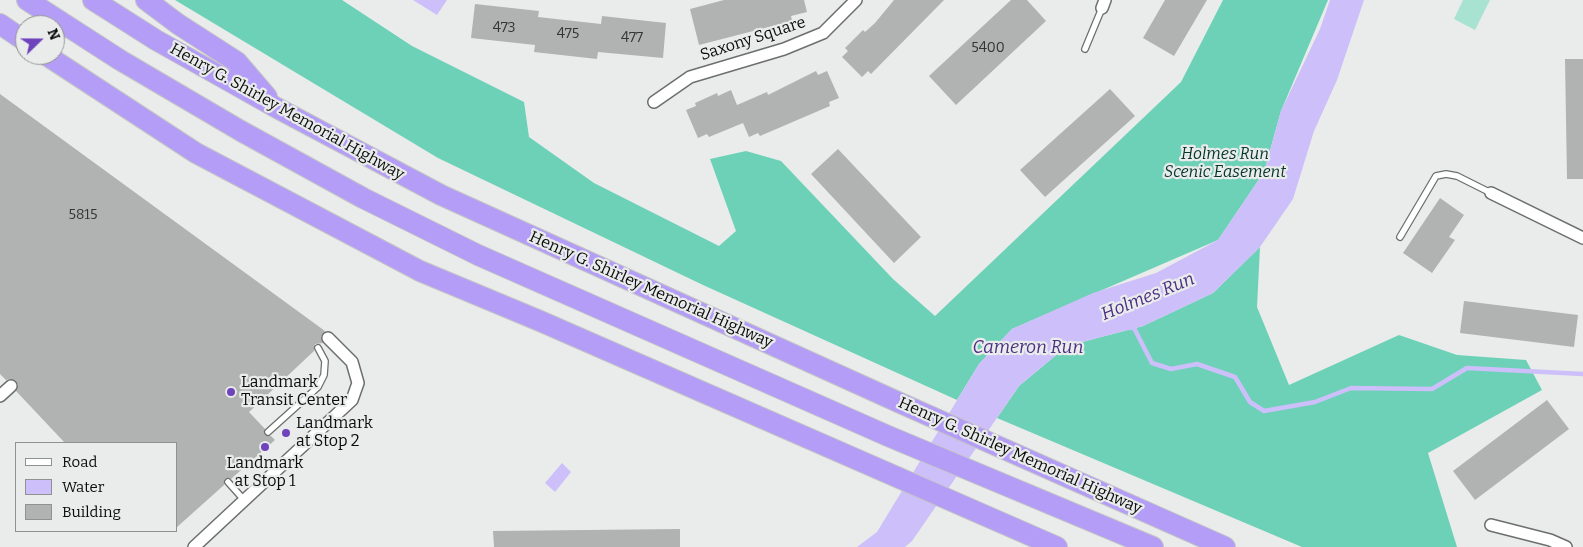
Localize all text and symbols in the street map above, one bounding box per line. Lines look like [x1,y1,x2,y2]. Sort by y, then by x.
street label: Saxony Square [698,13,808,65]
north arrow [15,15,65,65]
house number: 473 [493,20,515,36]
text: N [44,26,63,43]
house number: 475 [557,26,579,42]
house number: 477 [621,30,643,46]
street label: Henry G. Shirley Memorial Highway [167,39,407,185]
house number: 5400 [971,40,1005,56]
park label: Holmes Run Scenic Easement [1164,145,1286,183]
house number: 5815 [68,207,98,223]
street label: Henry G. Shirley Memorial Highway [526,227,776,353]
water label: Holmes Run [1098,268,1198,326]
water label: Cameron Run [973,337,1083,359]
place label: Landmark Transit Center [241,373,347,411]
marker: Landmark Transit Center [225,386,237,398]
street label: Henry G. Shirley Memorial Highway [895,393,1145,519]
place label: Landmark at Stop 2 [296,414,373,452]
marker: Landmark at Stop 2 [280,427,292,439]
marker: Landmark at Stop 1 [259,441,271,453]
legend [15,442,178,532]
text: Road [62,453,97,471]
place label: Landmark at Stop 1 [227,454,303,492]
text: Water [62,478,104,496]
text: Building [62,503,121,521]

